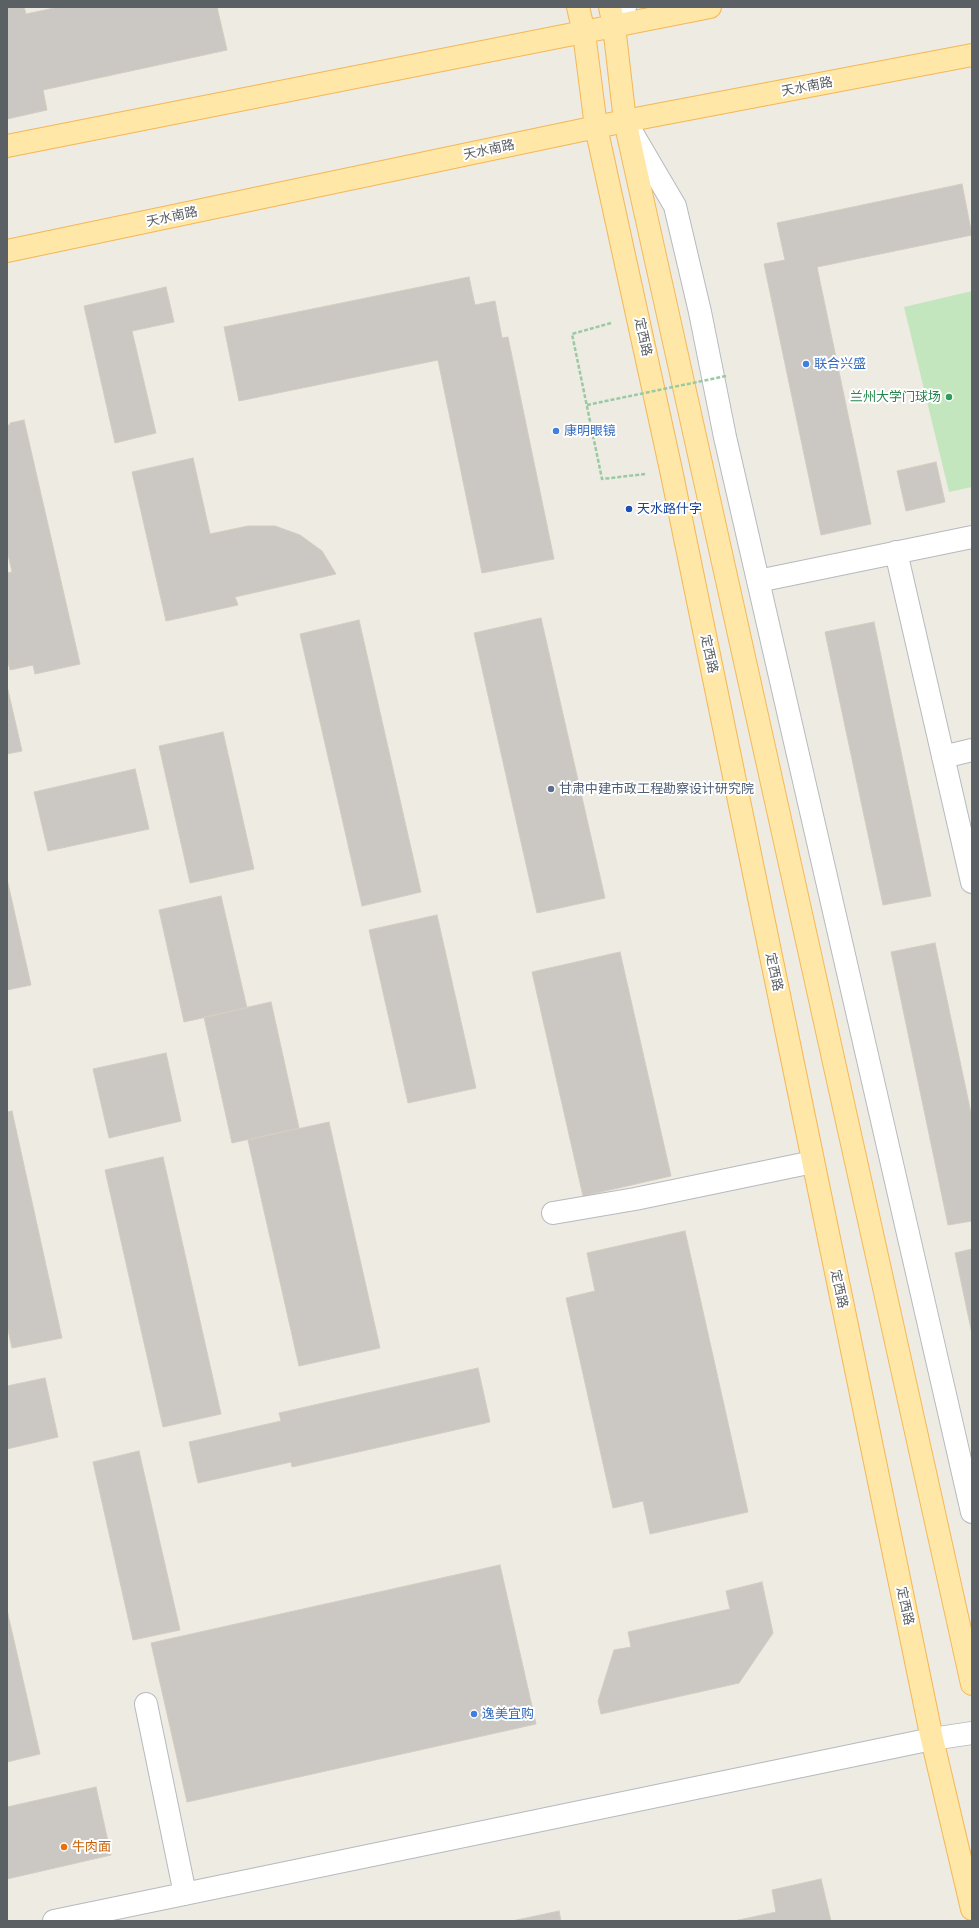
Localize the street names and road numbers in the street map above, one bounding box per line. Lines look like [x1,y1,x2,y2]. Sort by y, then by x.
street label: 天水南路 [780,74,834,100]
street label: 天水南路 [462,137,516,163]
street label: 天水南路 [145,204,199,230]
street label: 定西路 [631,316,655,358]
street label: 定西路 [697,633,721,675]
street label: 定西路 [762,951,786,993]
street label: 定西路 [827,1268,851,1310]
street label: 定西路 [893,1585,917,1627]

